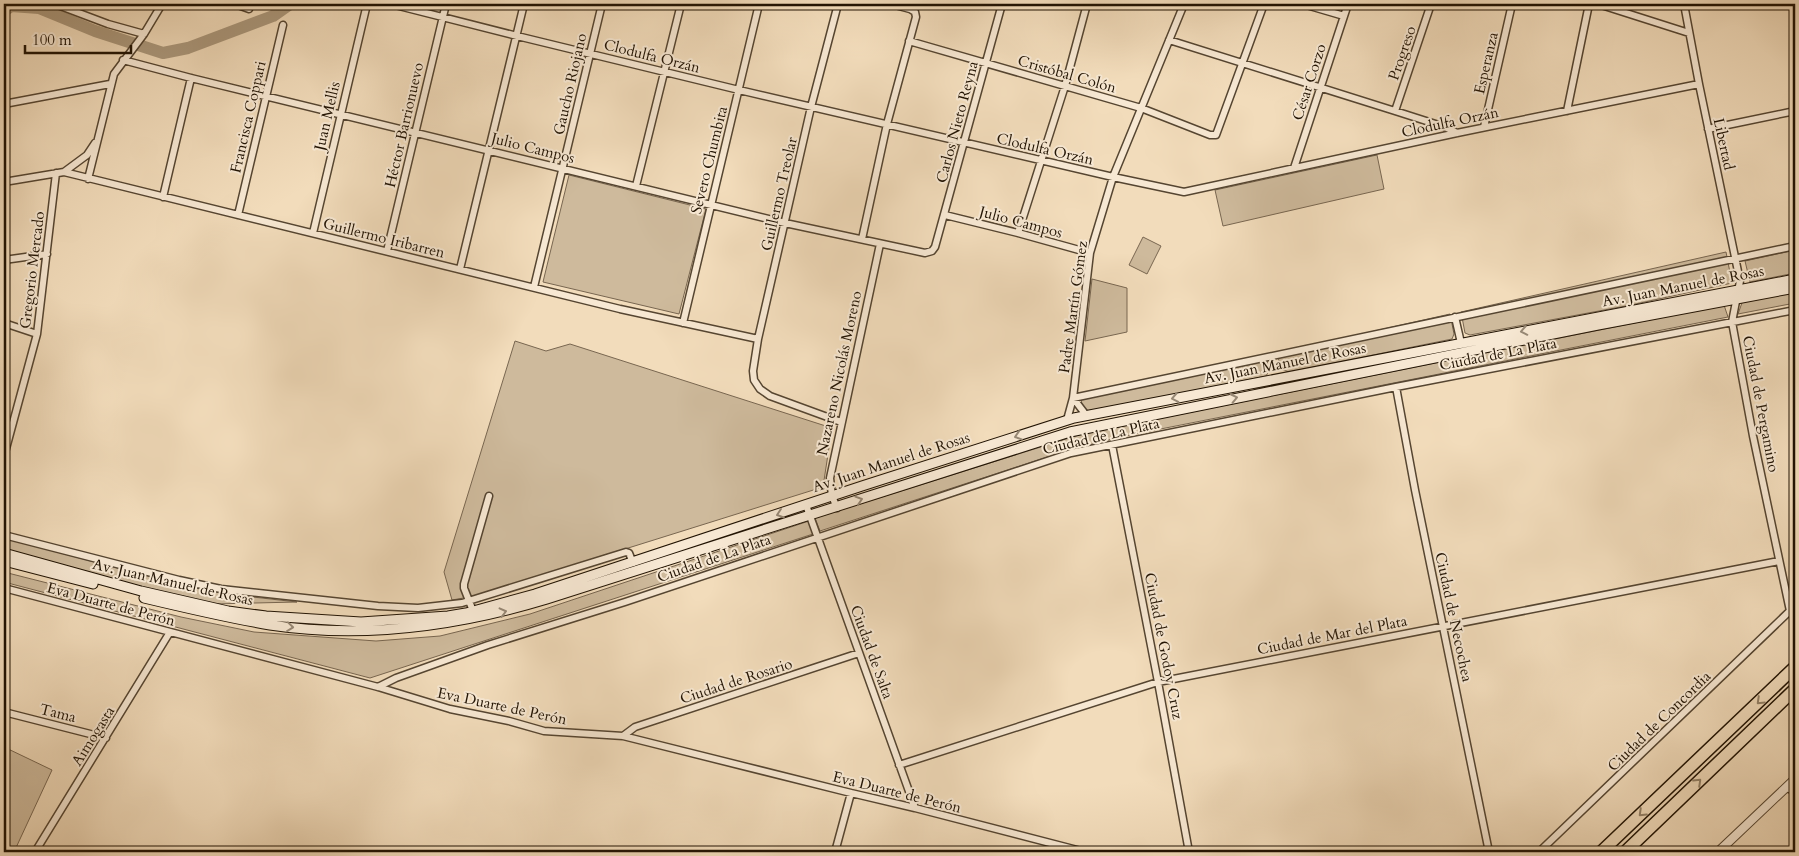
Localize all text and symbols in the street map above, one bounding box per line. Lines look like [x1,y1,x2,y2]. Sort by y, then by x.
scale bar [25,22,131,54]
street label: Progreso [1383,23,1421,83]
text: 100 m [32,30,72,50]
street label: Esperanza [1469,30,1503,96]
street label: Gaucho Riojano [549,31,591,137]
street label: Clodulfa Orzán [602,34,703,78]
street label: César Corzo [1287,41,1331,123]
street label: Cristóbal Colón [1015,50,1119,98]
street label: Carlos Nieto Reyna [931,58,983,185]
street label: Francisca Coppari [225,59,271,175]
street label: Héctor Barrionuevo [380,61,428,189]
street label: Juan Mellis [309,80,345,154]
street label: Clodulfa Orzán [1400,102,1501,142]
street label: Severo Chumbita [686,104,732,216]
street label: Libertad [1709,116,1739,172]
street label: Julio Campos [487,128,577,168]
street label: Clodulfa Orzán [995,128,1096,170]
street label: Guillermo Treolar [756,135,802,253]
street label: Julio Campos [975,201,1065,243]
street label: Gregorio Mercado [15,210,49,330]
street label: Guillermo Iribarren [321,213,447,263]
street label: Padre Martín Gómez [1054,239,1092,374]
street label: Av. Juan Manuel de Rosas [1600,261,1766,311]
street label: Nazareno Nicolás Moreno [812,289,866,457]
one-way arrow [1520,325,1528,336]
street label: Ciudad de La Plata [1438,333,1559,375]
street label: Ciudad de Pergamino [1738,334,1784,474]
street label: Av. Juan Manuel de Rosas [1202,338,1368,388]
one-way arrow [1171,392,1180,403]
one-way arrow [1230,393,1239,404]
street label: Ciudad de La Plata [1041,413,1162,459]
street label: Av. Juan Manuel de Rosas [810,427,972,497]
one-way arrow [1014,430,1022,440]
one-way arrow [854,496,862,506]
one-way arrow [776,508,785,518]
street label: Ciudad de La Plata [654,529,774,587]
street label: Ciudad de Necochea [1430,550,1478,684]
street label: Av. Juan Manuel de Rosas [91,554,255,610]
street label: Ciudad de Godoy Cruz [1140,571,1188,721]
street label: Eva Duarte de Perón [45,577,178,631]
street label: Ciudad de Salta [846,602,898,702]
one-way arrow [499,607,508,618]
street label: Ciudad de Mar del Plata [1255,611,1409,659]
one-way arrow [286,621,294,632]
street label: Ciudad de Rosario [677,653,795,709]
street label: Ciudad de Concordia [1603,666,1715,776]
street label: Eva Duarte de Perón [435,683,569,730]
one-way arrow [1756,695,1765,704]
street label: Tama [38,699,79,727]
street label: Aimogasta [67,702,119,770]
street label: Eva Duarte de Perón [831,766,964,818]
one-way arrow [1692,779,1701,788]
one-way arrow [1639,807,1648,816]

